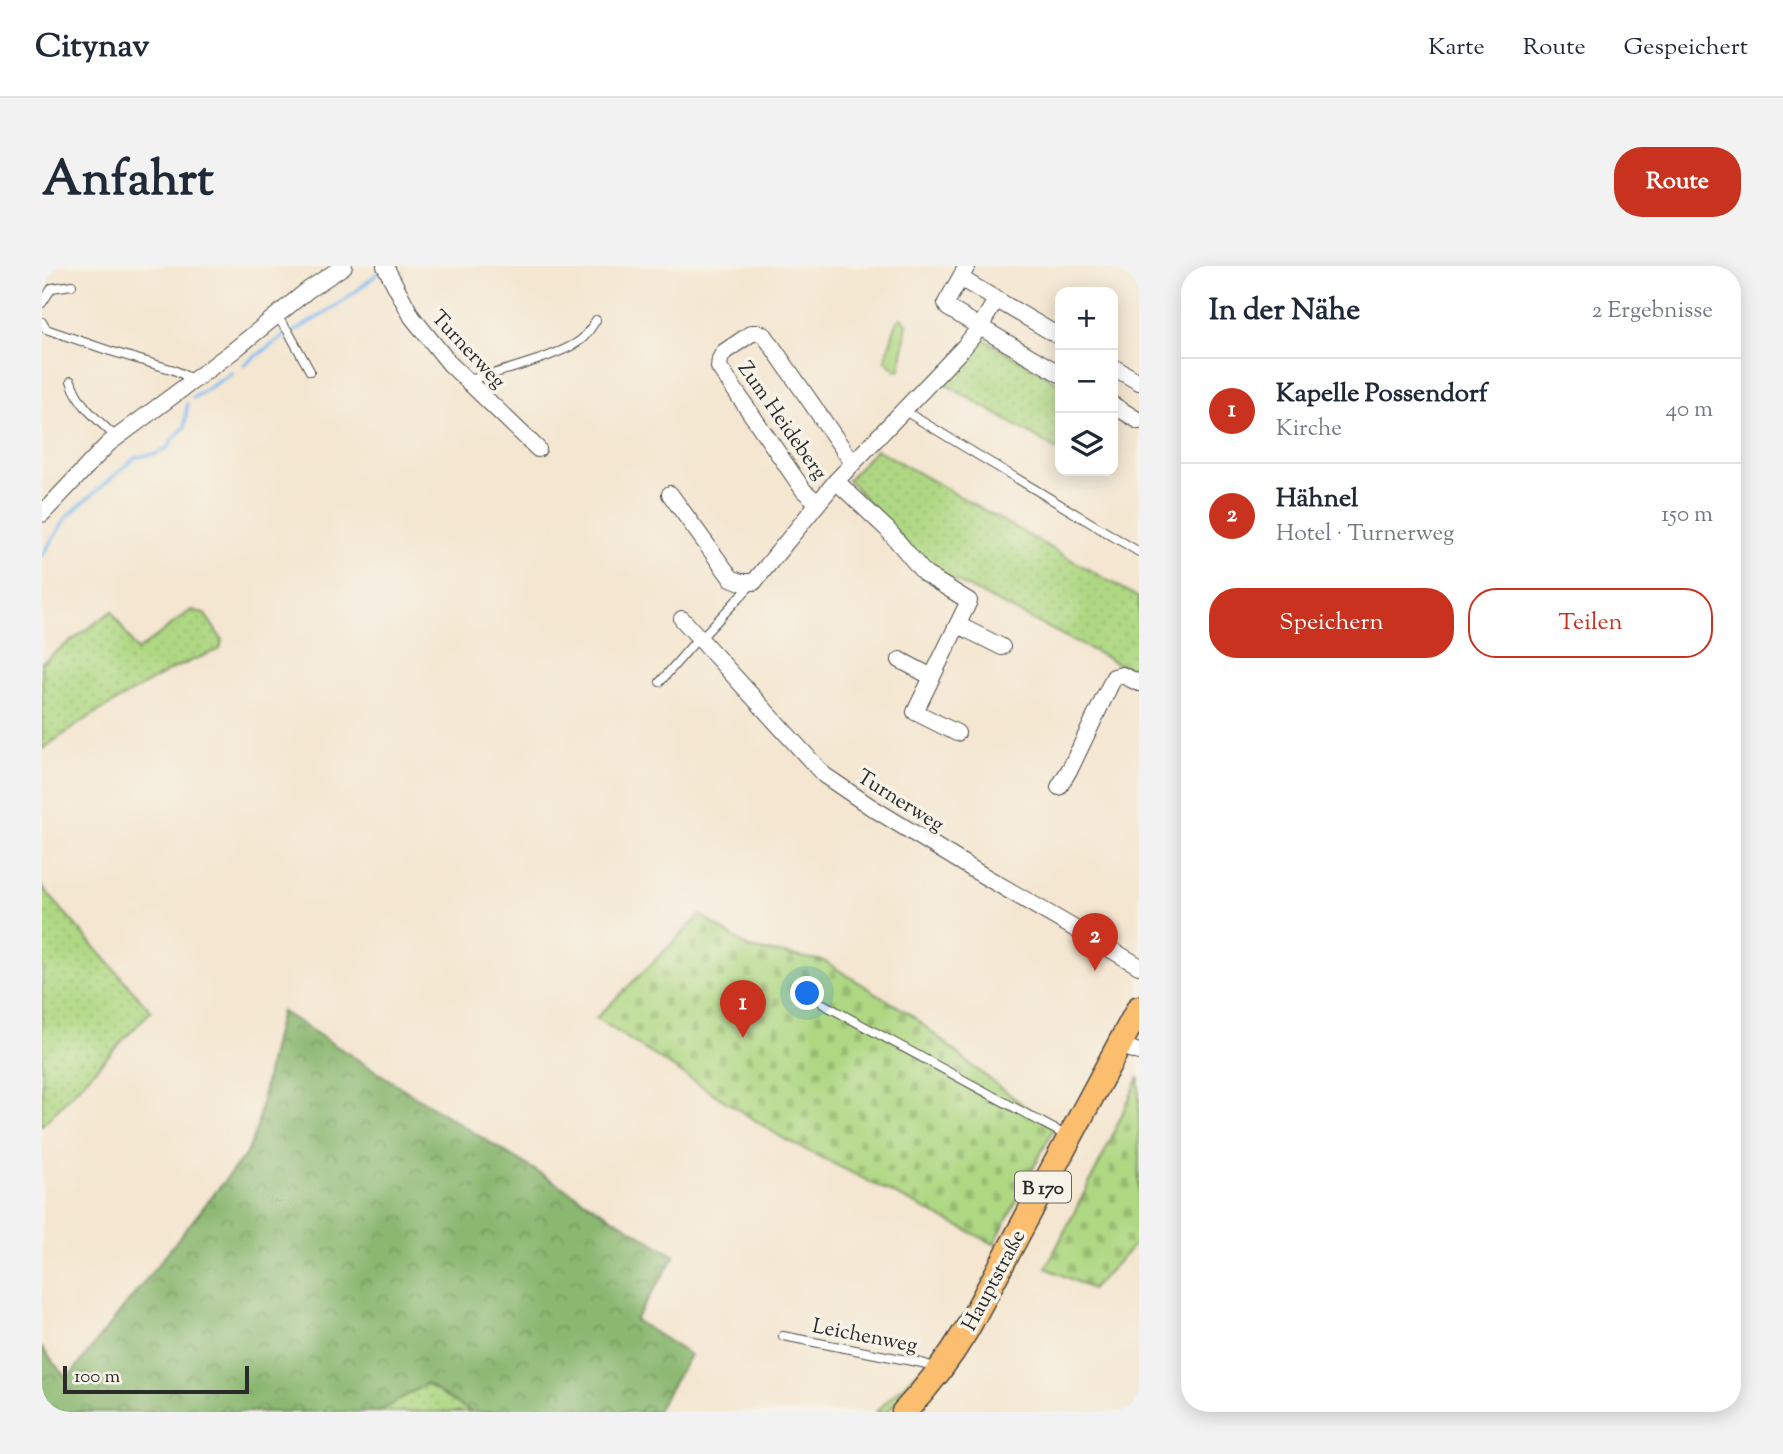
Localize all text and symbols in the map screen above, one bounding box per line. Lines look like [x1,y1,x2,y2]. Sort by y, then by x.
text: Citynav [35,24,150,72]
text: Karte [1428,31,1485,65]
text: Route [1523,31,1586,65]
text: Gespeichert [1624,31,1748,65]
text: Anfahrt [42,147,214,217]
button: Route [1614,147,1741,217]
map controls [1055,287,1118,476]
button: + [1055,287,1118,350]
text: In der Nähe [1209,290,1360,333]
text: 2 Ergebnisse [1592,295,1713,328]
street label: Turnerweg [423,304,512,396]
button: − [1055,350,1118,413]
street label: Zum Heideberg [729,356,833,487]
text: Kapelle Possendorf [1276,376,1488,413]
text: 1 [1228,394,1236,427]
text: 40 m [1666,394,1713,427]
button: layers [1055,413,1118,476]
text: Kirche [1276,413,1342,446]
text: Hähnel [1276,481,1358,518]
text: 2 [1227,499,1237,532]
text: 150 m [1661,499,1713,532]
text: Hotel · Turnerweg [1276,518,1454,551]
button: Speichern [1209,588,1454,658]
button: Teilen [1468,588,1713,658]
street label: Turnerweg [850,763,949,840]
pin: 2 [1072,913,1118,971]
your location [790,976,824,1010]
pin: 1 [720,980,766,1038]
road number: B 170 [1015,1172,1071,1203]
street label: Hauptstraße [956,1225,1034,1337]
street label: Leichenweg [809,1312,920,1362]
scale bar [63,1363,248,1395]
text: 100 m [74,1364,120,1391]

